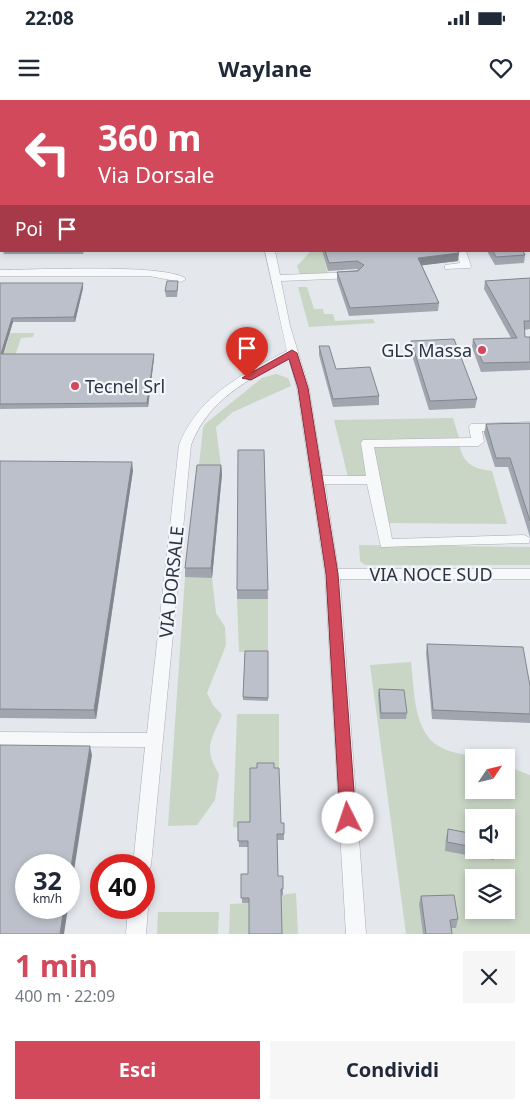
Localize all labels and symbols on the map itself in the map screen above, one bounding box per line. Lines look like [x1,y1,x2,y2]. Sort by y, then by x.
pin [226,327,268,378]
place label: GLS Massa [381,338,472,362]
marker: GLS Massa [476,344,488,356]
place label: Tecnel Srl [85,374,165,398]
marker: Tecnel Srl [69,380,81,392]
street label: VIA DORSALE [153,525,189,639]
street label: VIA NOCE SUD [369,562,493,586]
north arrow [465,749,515,799]
position arrow [321,791,373,843]
speed limit sign: 40 [90,854,155,919]

